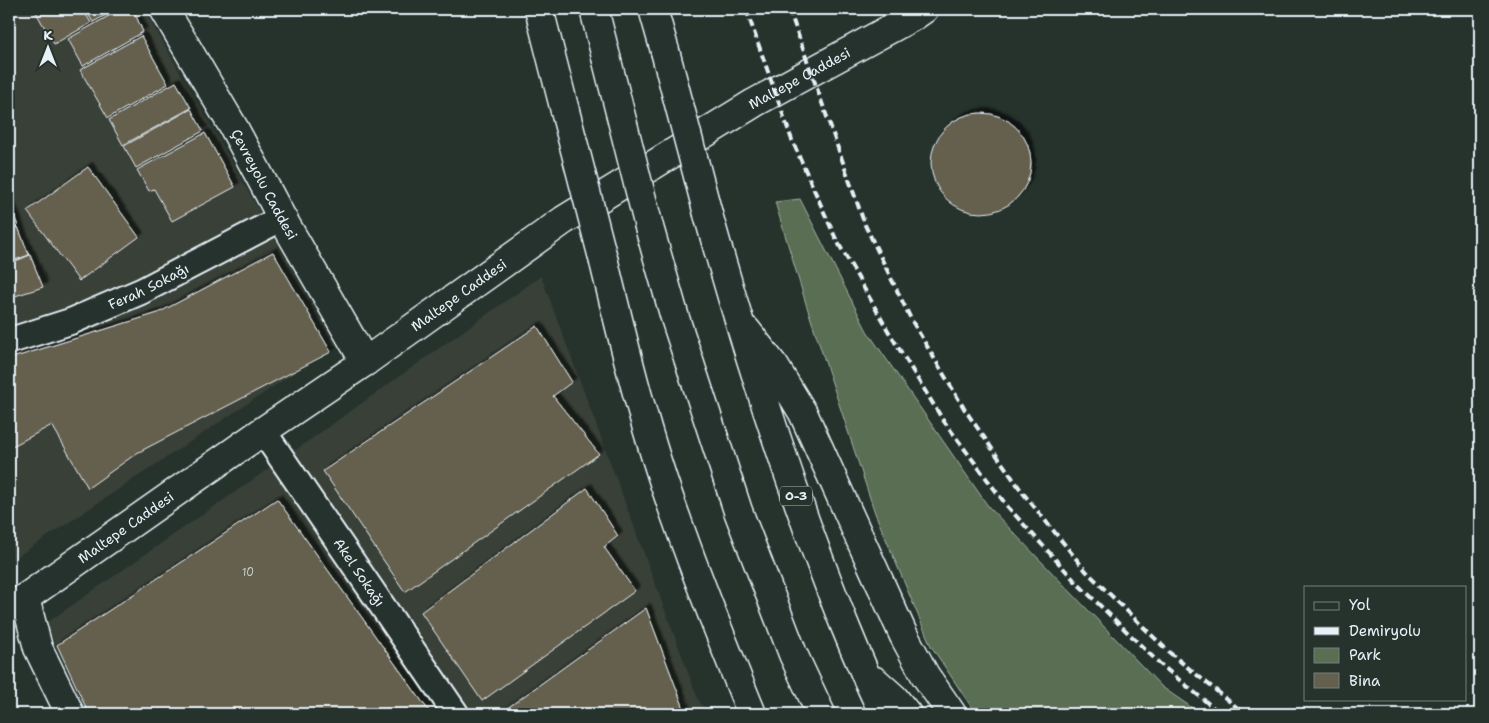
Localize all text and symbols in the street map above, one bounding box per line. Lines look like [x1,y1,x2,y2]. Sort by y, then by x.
north arrow [22,22,72,72]
text: K [43,26,53,44]
street label: Maltepe Caddesi [745,43,853,113]
street label: Çevreyolu Caddesi [227,126,302,243]
street label: Maltepe Caddesi [407,255,510,335]
street label: Ferah Sokağı [105,259,192,313]
road number: O-3 [780,486,812,506]
street label: Maltepe Caddesi [74,487,177,567]
street label: Akel Sokağı [330,535,389,610]
house number: 10 [242,565,254,580]
legend [1304,586,1466,700]
text: Yol [1349,595,1371,615]
text: Demiryolu [1349,621,1421,641]
text: Park [1349,645,1381,665]
text: Bina [1349,671,1381,691]

